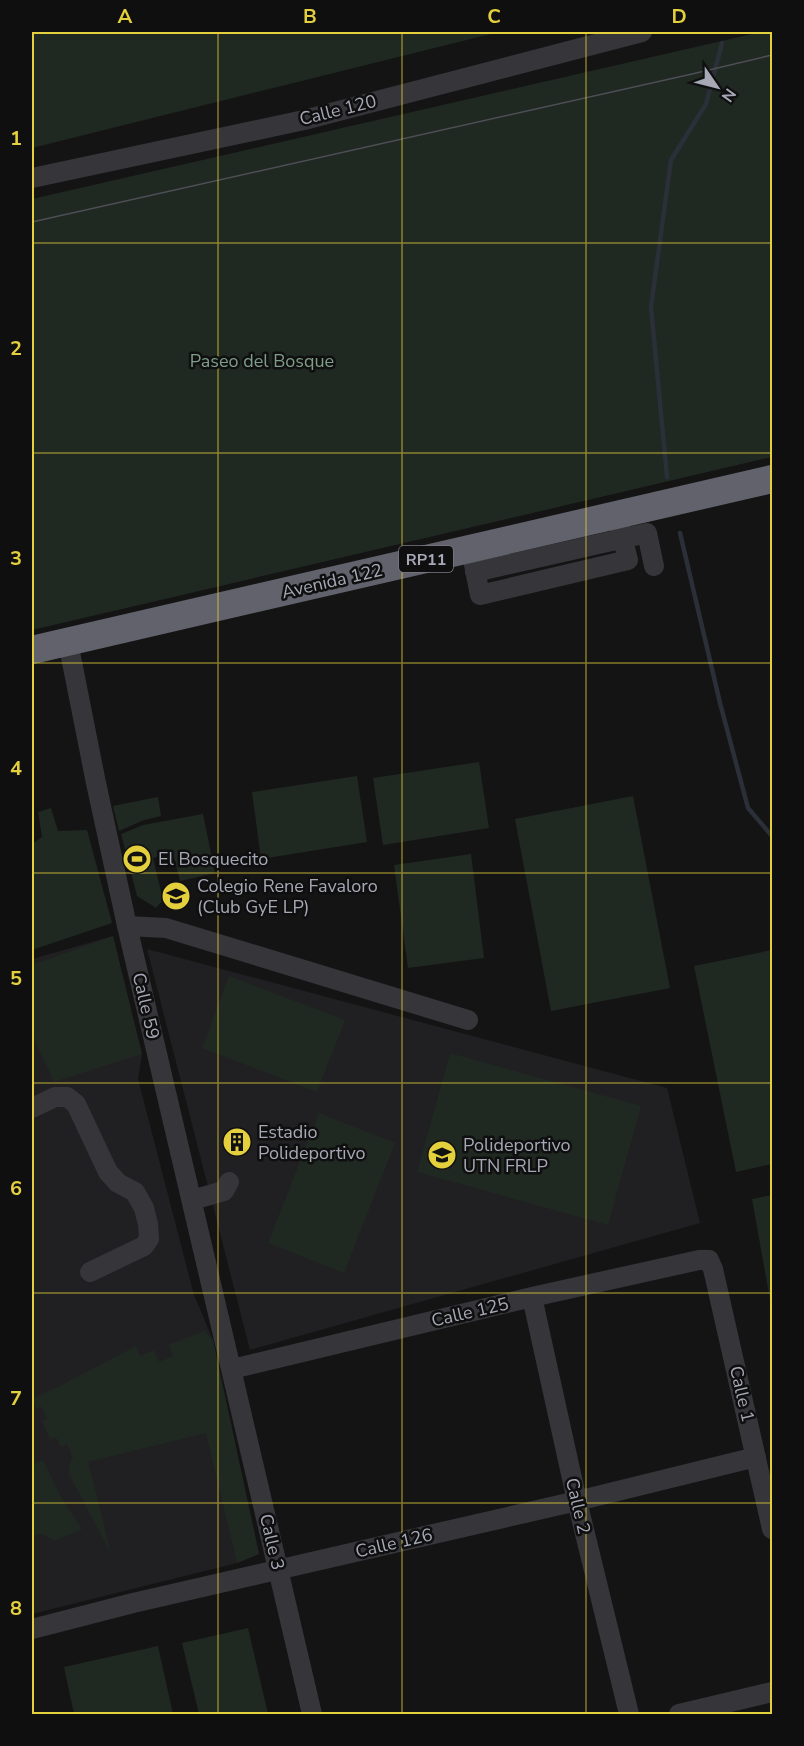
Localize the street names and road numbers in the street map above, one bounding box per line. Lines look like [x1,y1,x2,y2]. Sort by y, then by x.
street label: Calle 120 [297,89,379,131]
road number: RP11 [399,546,453,572]
street label: Avenida 122 [279,558,385,604]
street label: Calle 59 [127,970,165,1042]
street label: Calle 125 [429,1291,511,1333]
street label: Calle 1 [724,1364,760,1424]
street label: Calle 2 [560,1476,596,1536]
street label: Calle 3 [254,1512,290,1572]
street label: Calle 126 [353,1522,435,1564]

